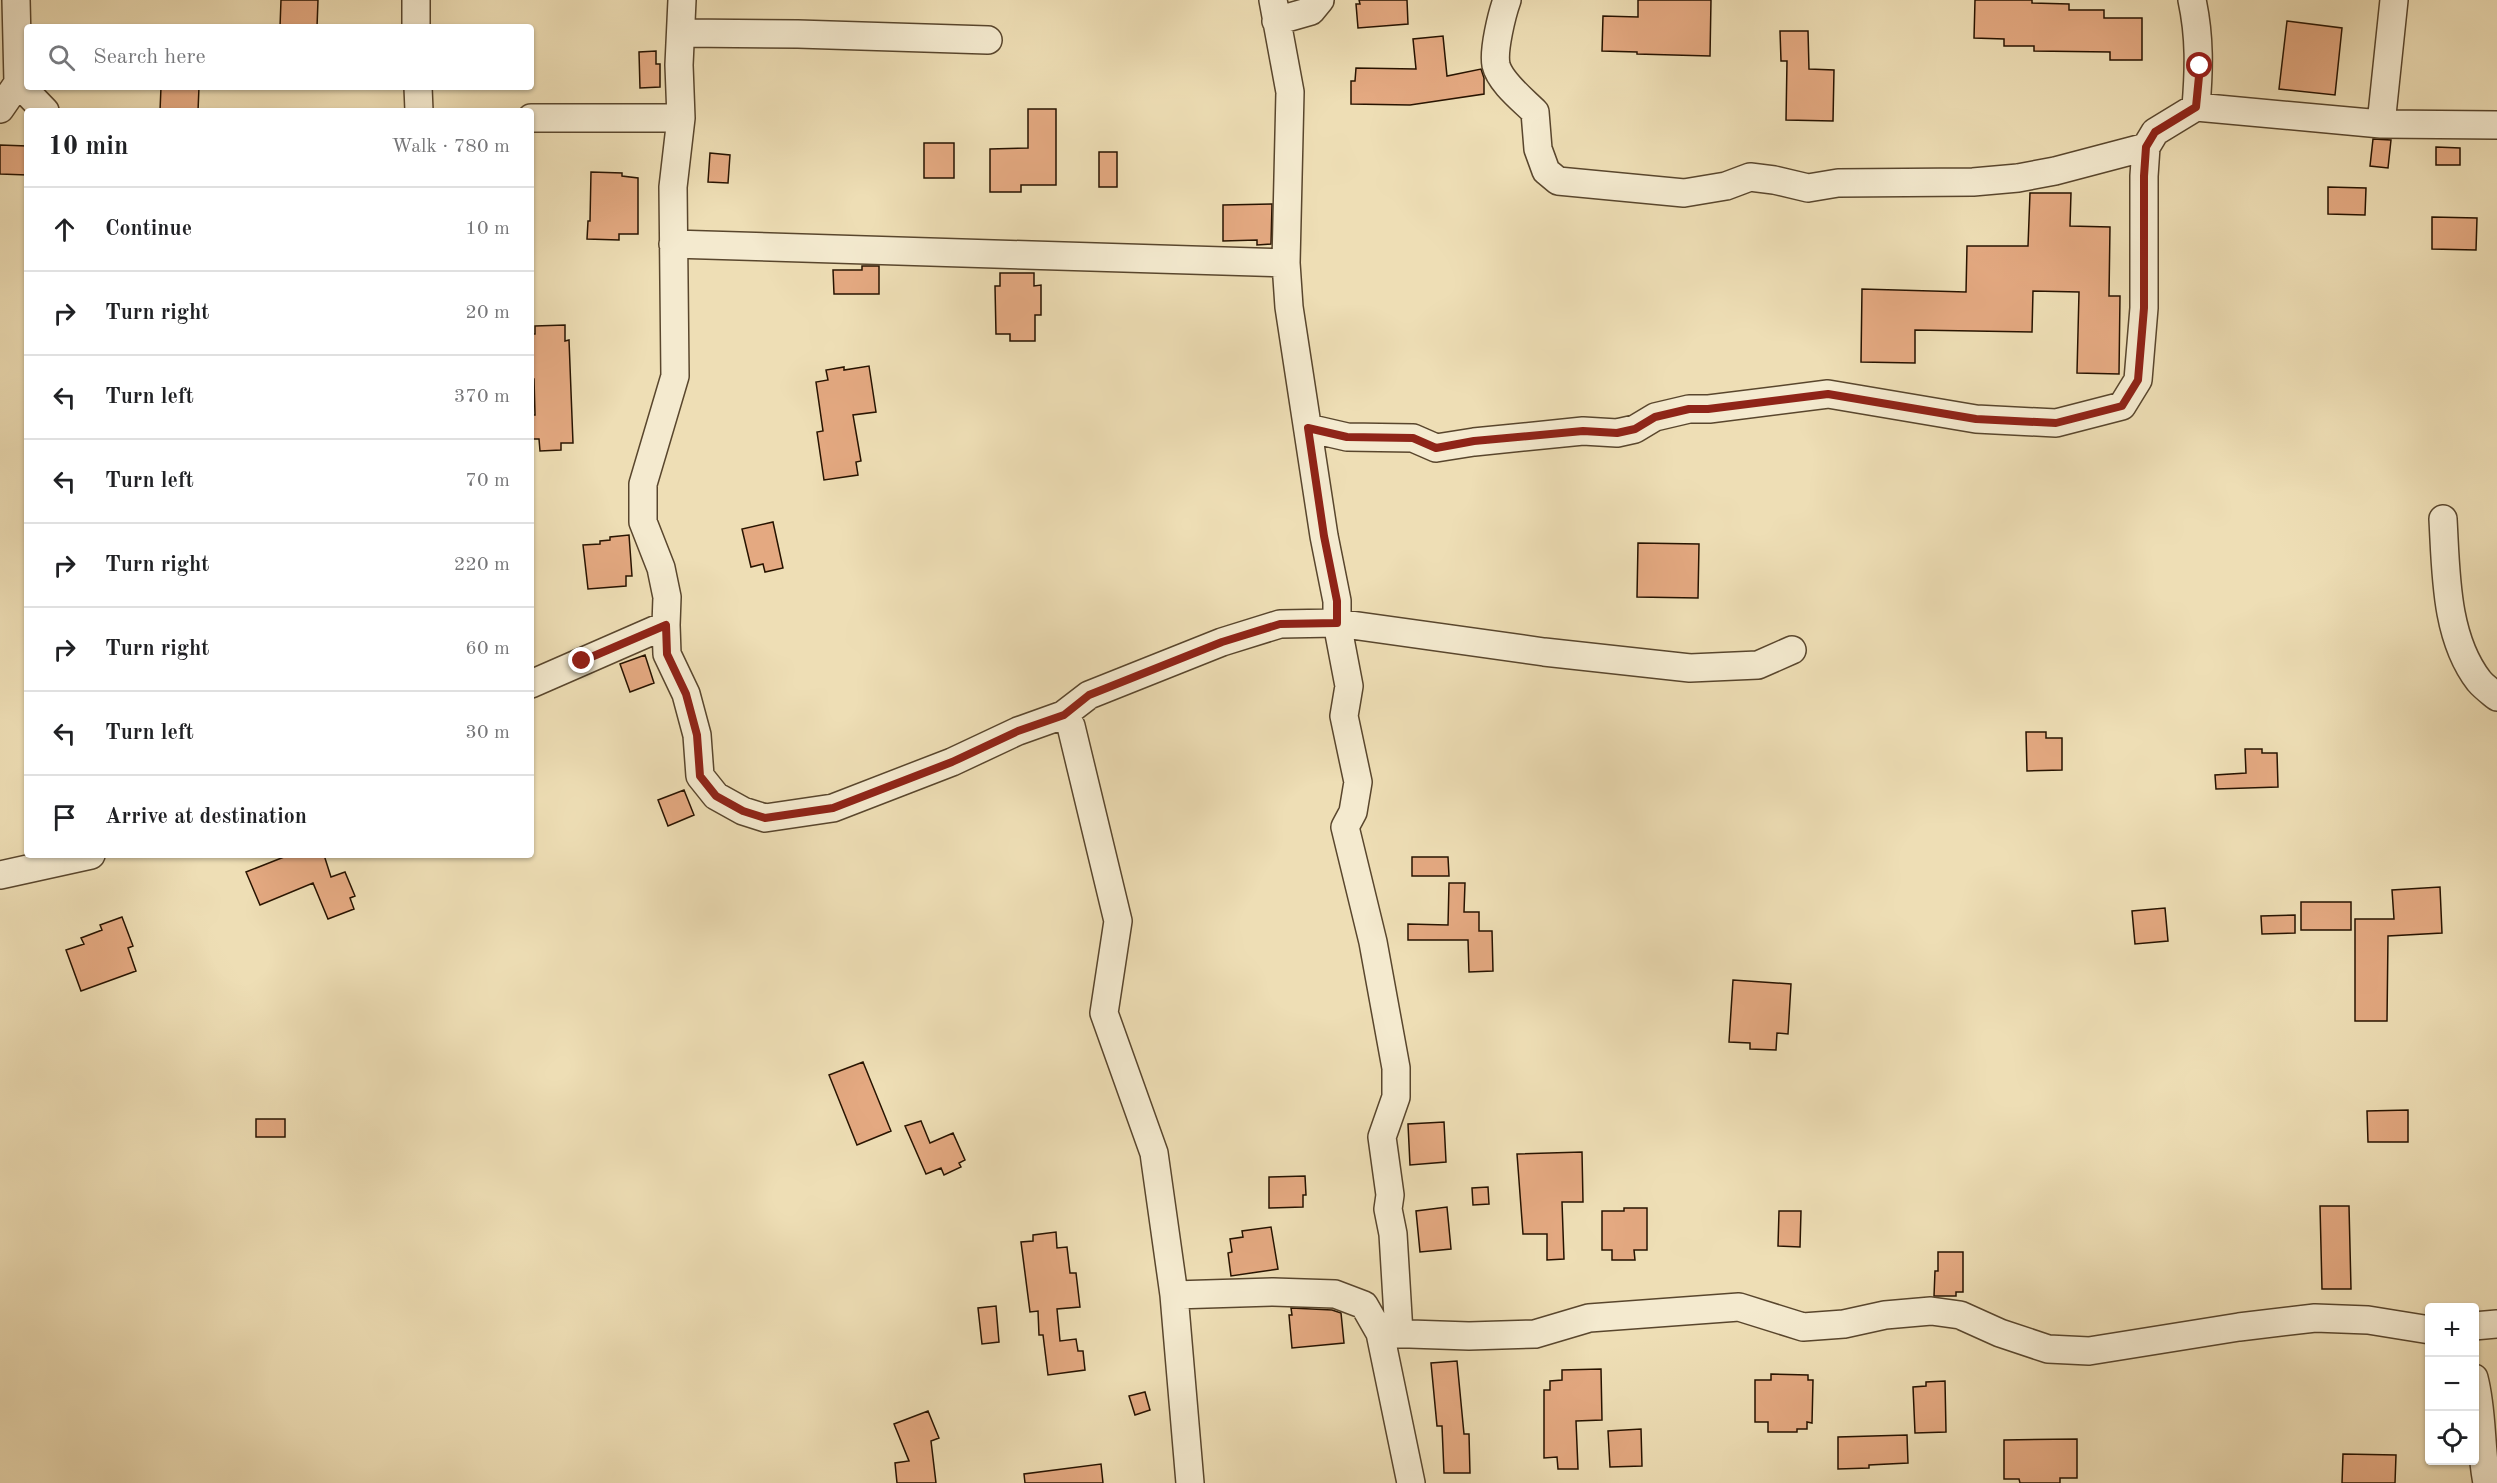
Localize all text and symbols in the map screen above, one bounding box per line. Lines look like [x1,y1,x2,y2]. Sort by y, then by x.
search box [24,24,534,90]
icon: search [45,41,78,74]
text: Search here [93,46,206,68]
route start [2186,52,2212,78]
text: 10 min [48,134,128,160]
text: Walk · 780 m [391,137,510,157]
icon: ahead [48,213,81,246]
text: Continue [105,218,192,240]
text: 10 m [465,219,510,239]
icon: right [48,297,81,330]
text: Turn right [105,302,209,324]
text: 20 m [465,303,510,323]
icon: left [48,381,81,414]
text: Turn left [105,386,194,408]
text: 370 m [454,387,510,407]
icon: left [48,465,81,498]
text: Turn left [105,470,194,492]
text: 70 m [465,471,510,491]
icon: right [48,549,81,582]
text: Turn right [105,554,209,576]
text: 220 m [454,555,510,575]
icon: right [48,633,81,666]
text: Turn right [105,638,209,660]
text: 60 m [465,639,510,659]
route end [568,647,594,673]
icon: left [48,717,81,750]
text: Turn left [105,722,194,744]
text: 30 m [465,723,510,743]
icon: arrive [48,801,81,834]
text: Arrive at destination [105,806,307,828]
map controls [2425,1303,2479,1465]
button: + [2425,1303,2479,1357]
button: − [2425,1357,2479,1411]
button: locate [2425,1411,2479,1465]

